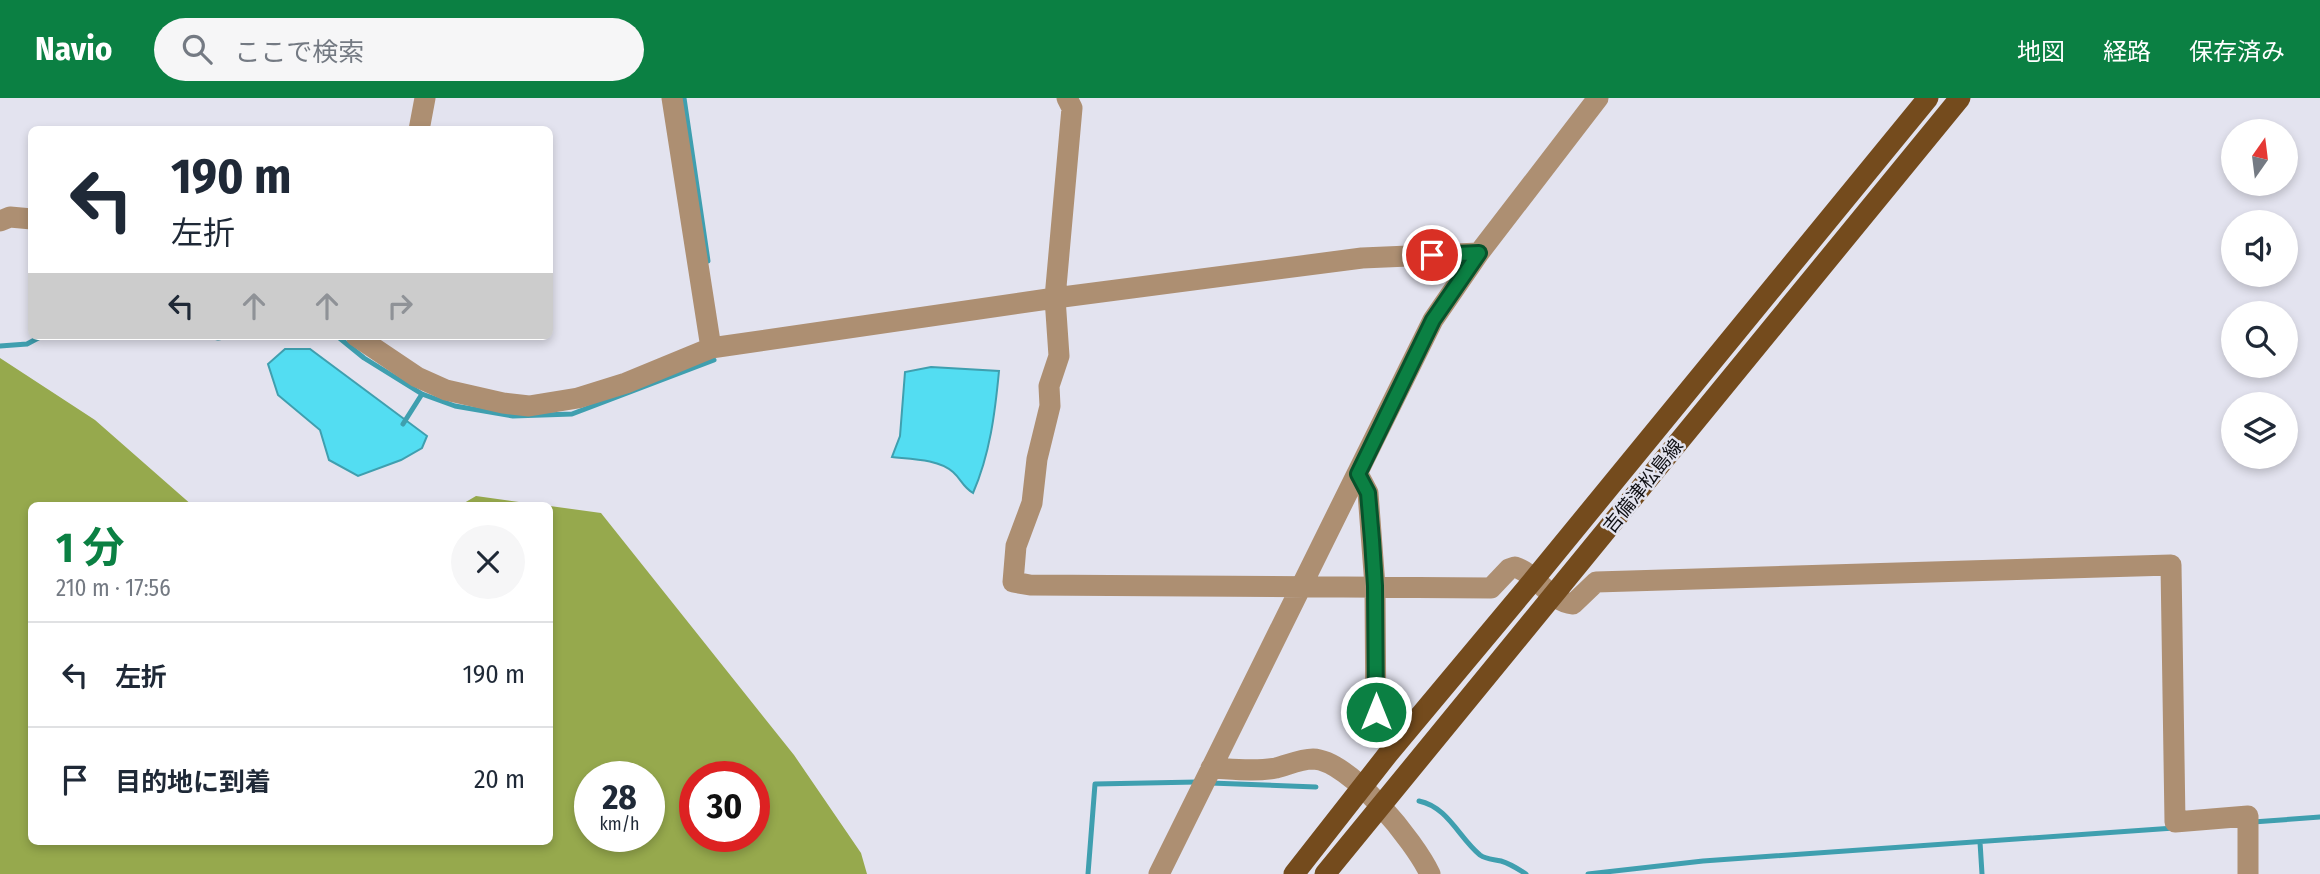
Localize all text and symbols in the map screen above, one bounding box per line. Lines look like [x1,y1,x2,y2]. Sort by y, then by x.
search box [154,18,644,81]
text: Navio [35,29,112,69]
icon: search [178,30,216,68]
text: ここで検索 [234,37,364,68]
text: 地図 [2017,38,2065,66]
text: 経路 [2103,38,2151,66]
text: 保存済み [2189,38,2285,66]
north arrow [2221,119,2298,196]
map controls [2221,119,2298,469]
text: 190 m [171,147,291,206]
icon: left [56,154,147,245]
button: sound [2221,210,2298,287]
text: 左折 [171,214,235,252]
pin [1402,225,1462,285]
icon: arrive [1413,236,1451,274]
icon: left [162,287,200,325]
icon: ahead [235,287,273,325]
icon: ahead [308,287,346,325]
icon: right [381,287,419,325]
button: search [2221,301,2298,378]
button: layers [2221,392,2298,469]
street label: 吉備津松島線 [1598,434,1688,538]
text: 1 分 [56,523,125,573]
button: close [451,525,525,599]
text: 210 m · 17:56 [56,574,171,602]
icon: left [56,656,94,694]
text: 190 m [463,659,525,690]
text: 左折 [115,662,167,693]
position arrow [1339,675,1413,749]
icon: arrive [56,761,94,799]
speed limit sign: 30 [679,761,770,852]
text: 20 m [474,764,525,795]
text: 目的地に到着 [115,767,271,798]
text: 28 [602,776,637,818]
text: km/h [599,813,640,835]

